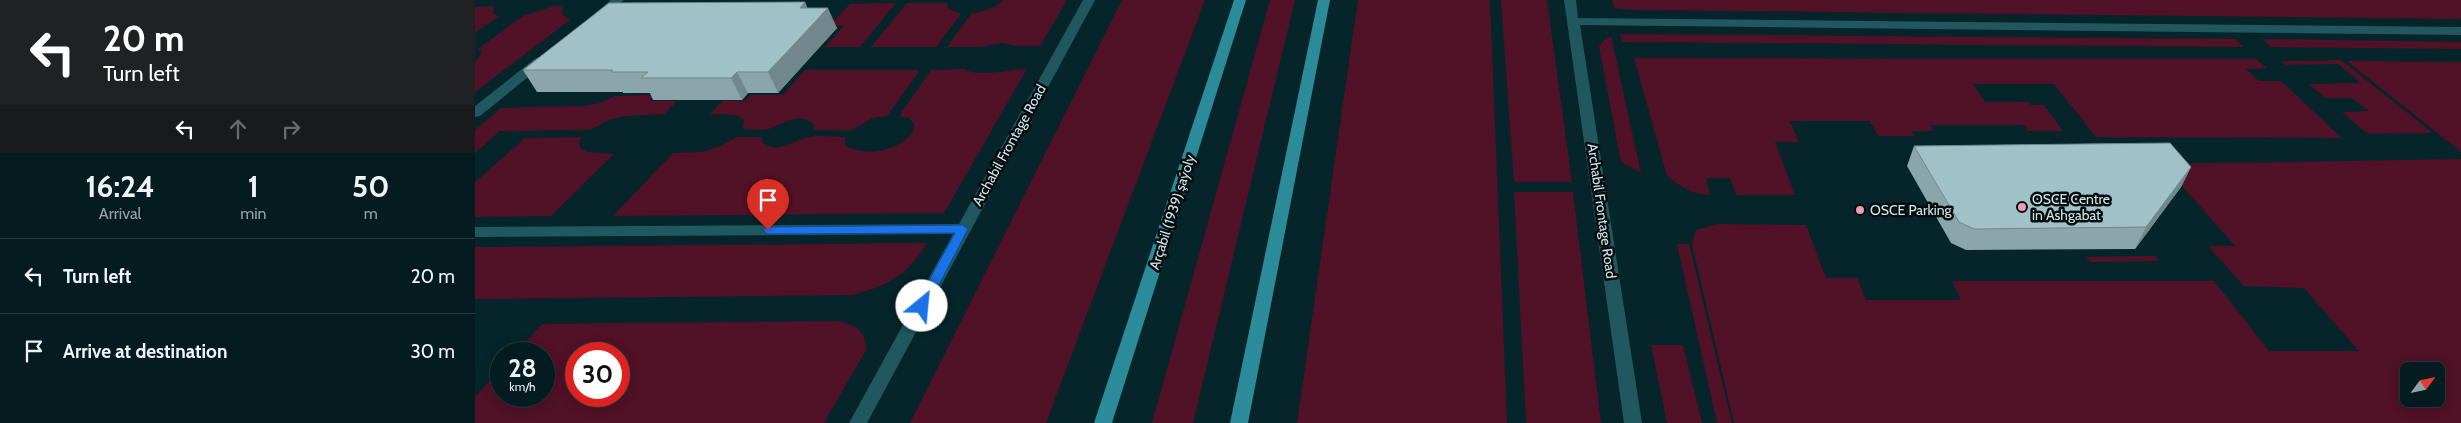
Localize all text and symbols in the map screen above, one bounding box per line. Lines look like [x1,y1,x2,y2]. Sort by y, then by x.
text: 20 m [103,17,185,60]
icon: left [20,20,85,85]
text: Turn left [103,60,180,87]
street label: Archabil Frontage Road [968,81,1050,209]
icon: left [171,115,199,143]
icon: ahead [224,115,252,143]
icon: right [277,115,305,143]
street label: Archabil Frontage Road [1584,142,1620,280]
street label: Arçabil (1939) şaýoly [1145,152,1199,272]
text: 16:24 [86,168,155,205]
text: 1 [248,168,259,205]
text: 50 [352,168,389,205]
pin [747,179,789,230]
icon: arrive [754,186,782,214]
place label: OSCE Centre in Ashgabat [2032,190,2110,224]
place label: OSCE Parking [1870,201,1953,219]
marker: OSCE Centre in Ashgabat [2016,201,2028,213]
text: Arrival [99,204,141,223]
text: min [240,204,267,223]
text: m [364,204,378,223]
marker: OSCE Parking [1854,204,1866,216]
icon: left [20,262,48,290]
text: Turn left [63,265,131,288]
text: 20 m [411,265,455,288]
position arrow [895,279,947,331]
icon: arrive [20,337,48,365]
text: Arrive at destination [63,340,227,363]
text: 30 m [411,340,455,363]
speed limit sign: 30 [565,342,630,407]
text: 28 [508,353,537,383]
north arrow [2400,362,2445,408]
map controls [2400,362,2445,407]
text: km/h [509,379,536,394]

